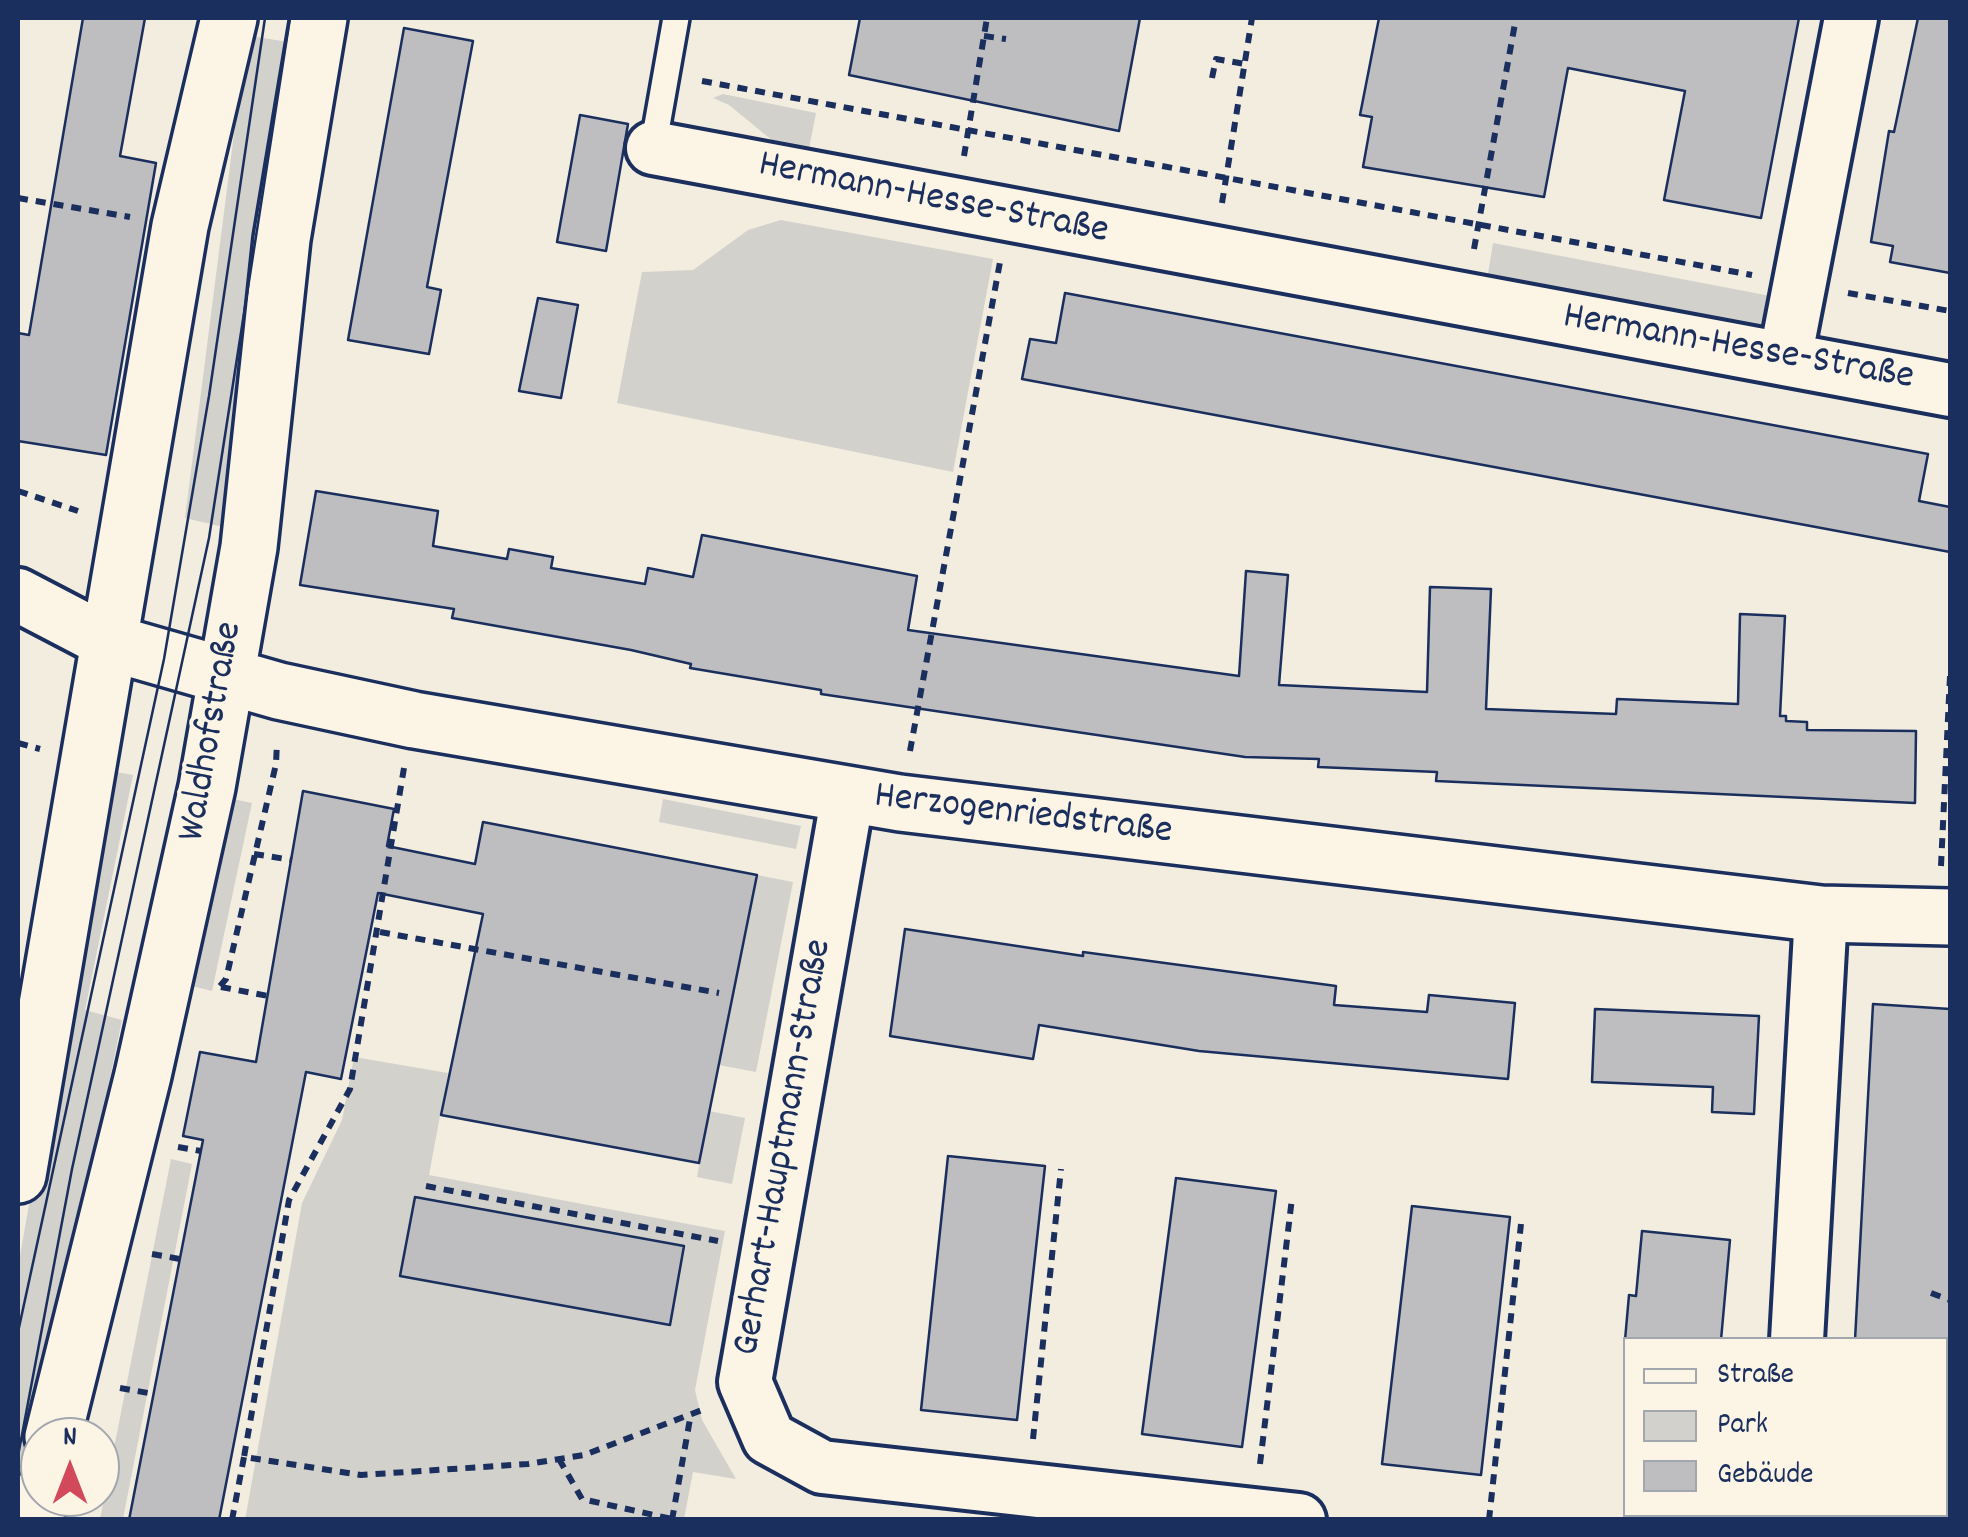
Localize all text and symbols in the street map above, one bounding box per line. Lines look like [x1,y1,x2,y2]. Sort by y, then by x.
street label: Hermann-Hesse-Straße [754,144,1112,258]
street label: Hermann-Hesse-Straße [1559,296,1917,404]
street label: Waldhofstraße [171,619,257,845]
street label: Herzogenriedstraße [871,775,1175,859]
street label: Gerhart-Hauptmann-Straße [726,936,846,1360]
legend [1623,1337,1948,1517]
text: Straße [1717,1355,1794,1398]
text: Park [1717,1405,1768,1448]
north arrow [20,1417,120,1517]
text: N [63,1419,77,1459]
text: Gebäude [1717,1455,1814,1498]

